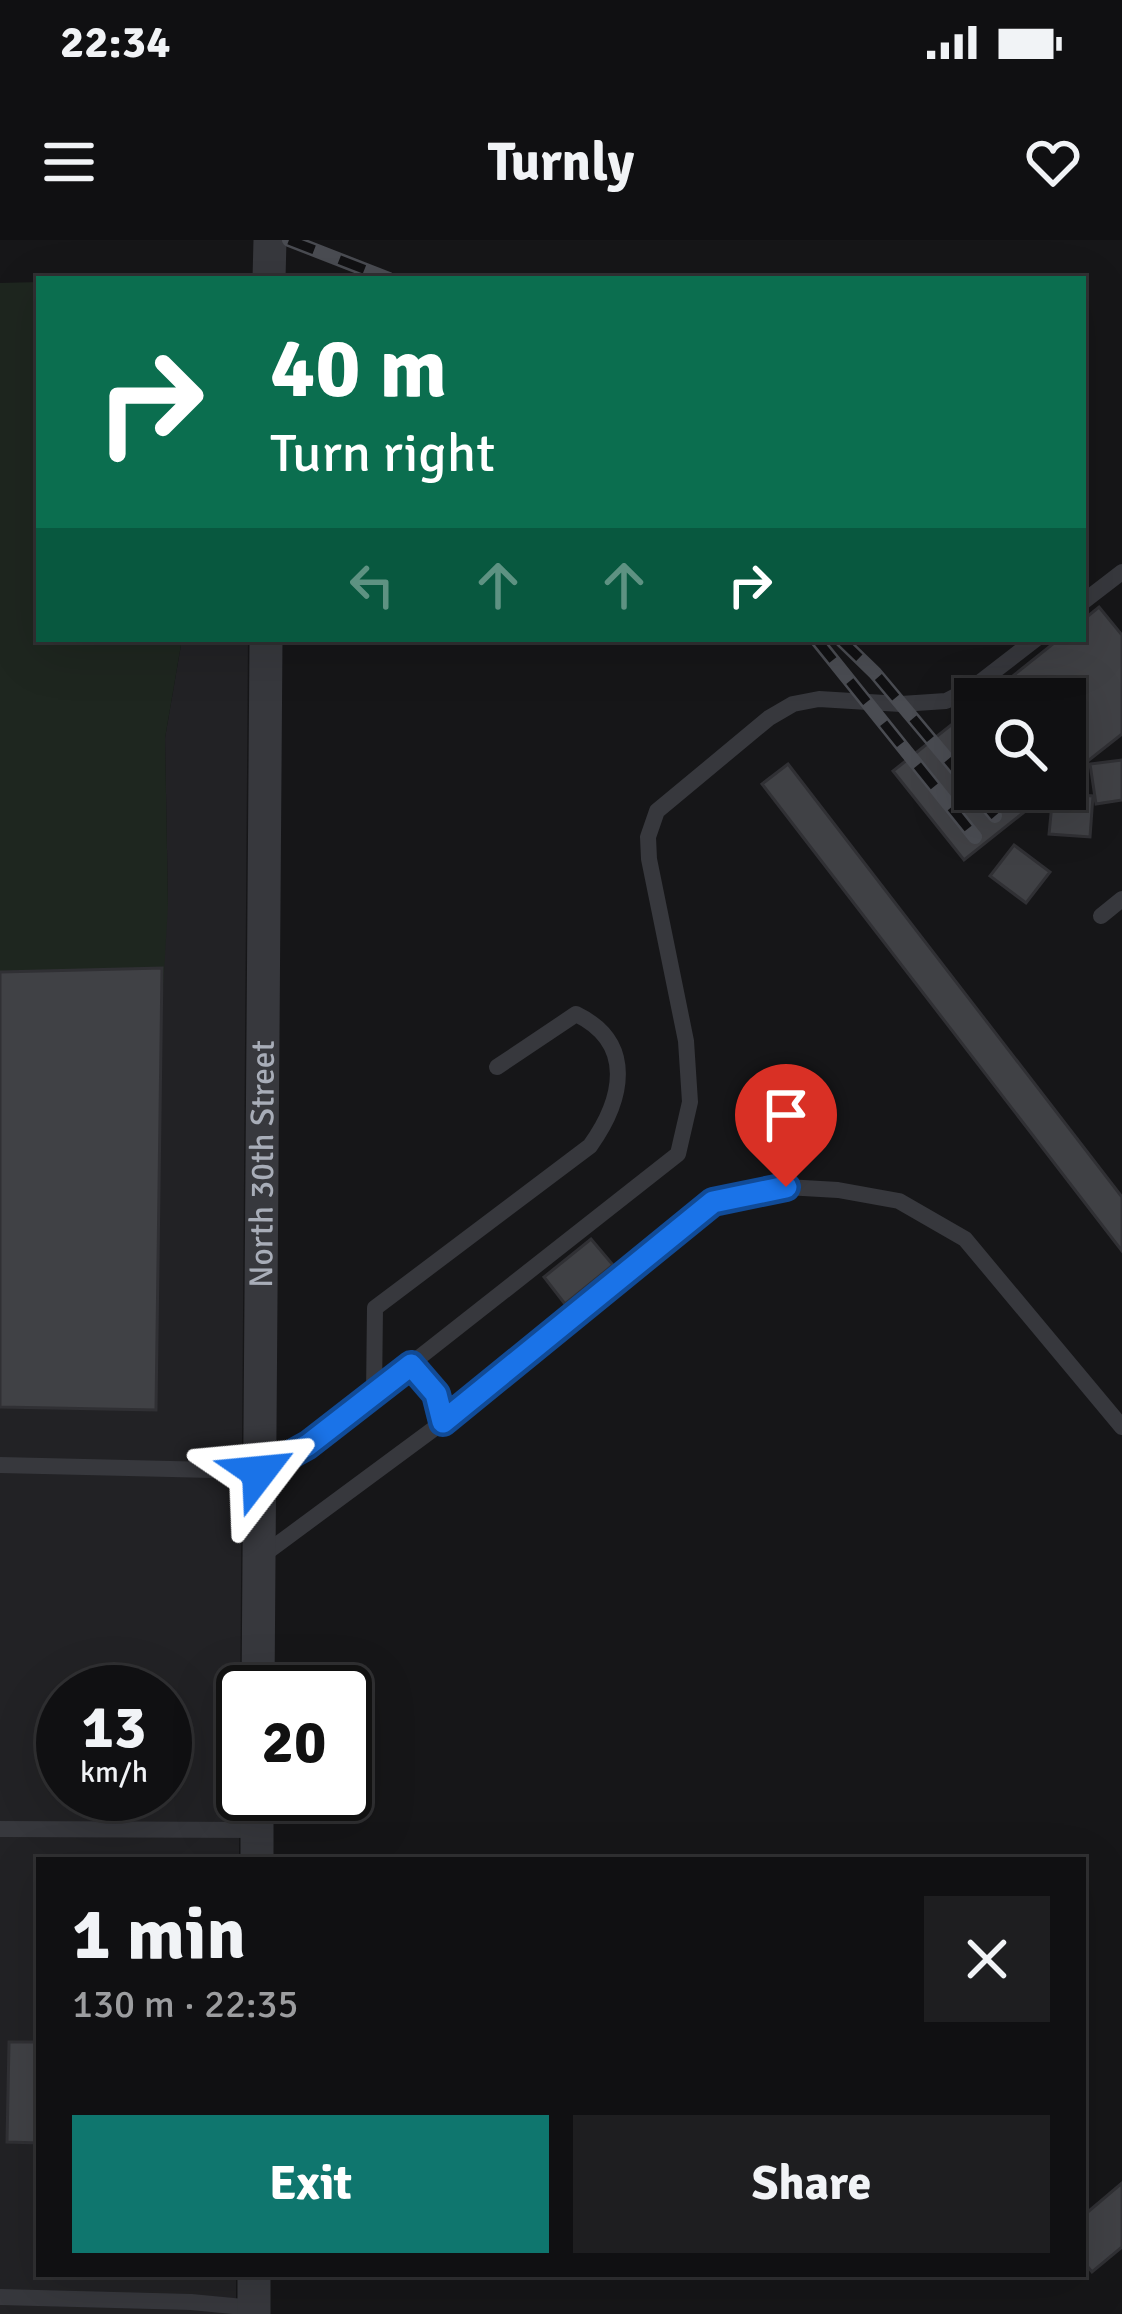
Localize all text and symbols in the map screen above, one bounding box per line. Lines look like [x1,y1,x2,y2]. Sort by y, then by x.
text: 22:34 [60,15,170,70]
icon: menu [36,129,102,195]
text: Turnly [488,129,634,196]
icon: heart [1020,129,1086,195]
text: 40 m [270,317,447,421]
icon: right [72,324,228,480]
text: Turn right [270,420,495,487]
icon: left [339,552,405,618]
icon: ahead [465,552,531,618]
icon: ahead [591,552,657,618]
icon: right [717,552,783,618]
map controls [954,678,1086,810]
button: search [954,678,1086,810]
street label: North 30th Street [241,1040,283,1288]
pin [735,1064,837,1187]
icon: arrive [753,1082,819,1148]
position arrow [196,1409,322,1535]
speed limit sign: 20 [216,1665,372,1821]
text: 13 [82,1691,146,1765]
text: km/h [80,1754,148,1791]
text: 1 min [72,1890,246,1979]
button: close [924,1896,1050,2022]
text: 130 m · 22:35 [72,1980,299,2028]
button: Exit [72,2115,549,2253]
button: Share [573,2115,1050,2253]

